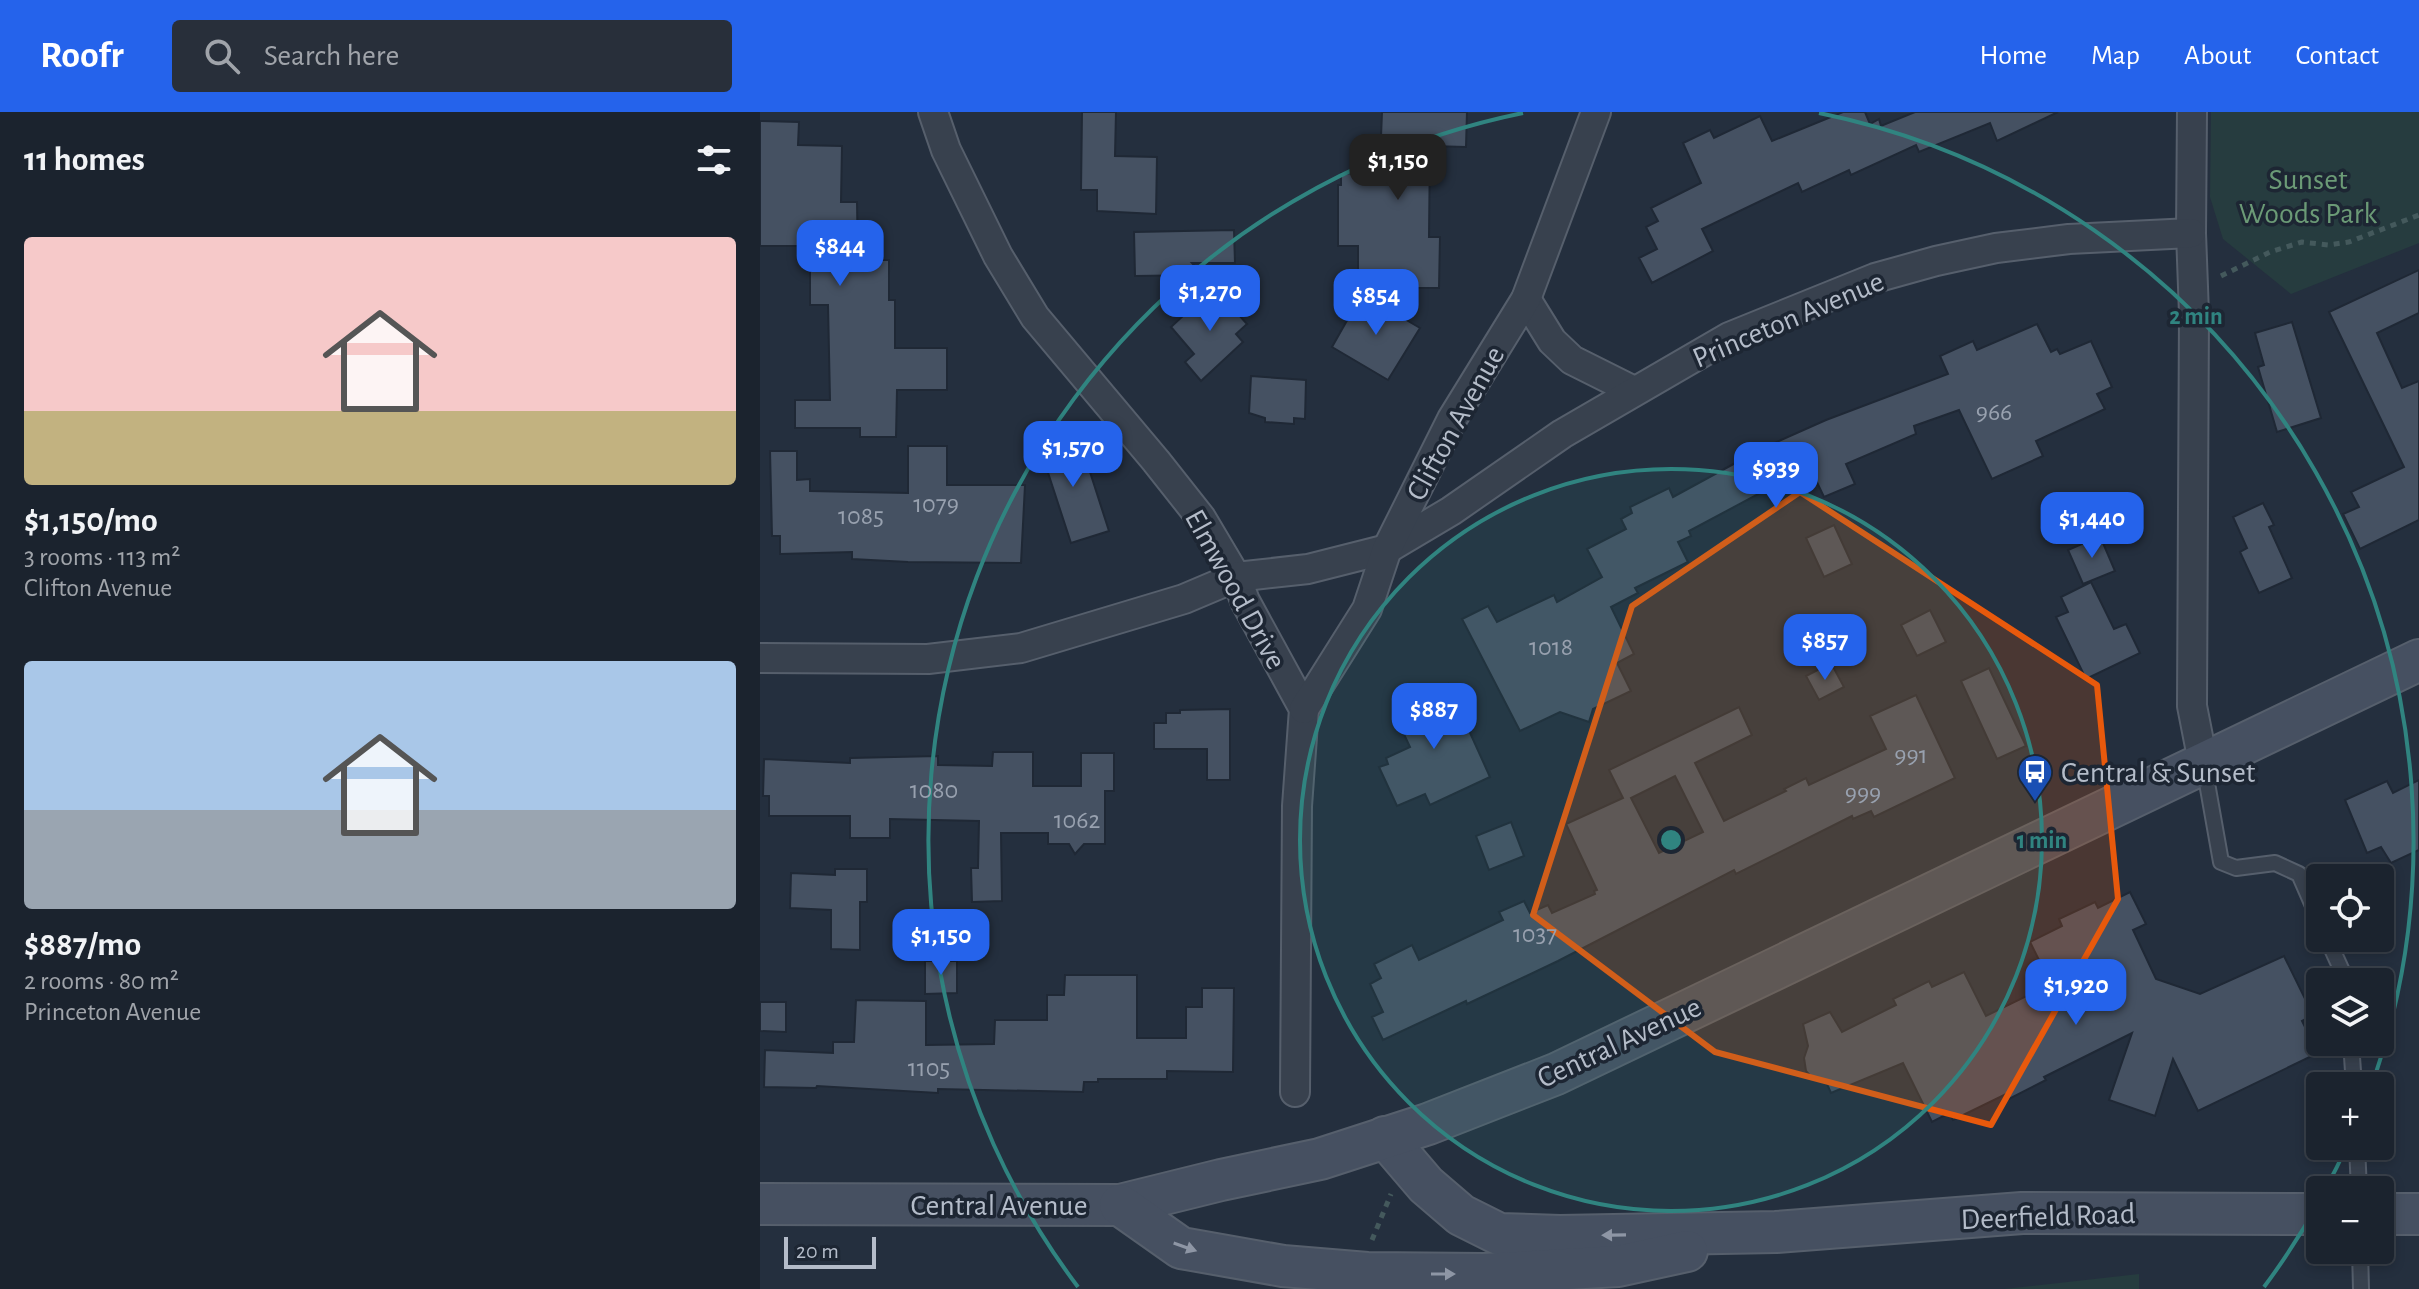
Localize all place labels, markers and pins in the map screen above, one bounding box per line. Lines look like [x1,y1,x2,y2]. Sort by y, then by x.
pin: $1,150 [1333,134,1463,202]
pin: $844 [793,220,887,288]
pin: $1,270 [1145,265,1275,333]
pin: $854 [1329,269,1423,337]
pin: $1,570 [1008,421,1138,489]
pin: $939 [1729,442,1823,510]
pin: $1,440 [2027,492,2157,560]
pin: $857 [1778,614,1872,682]
pin: $887 [1387,683,1481,751]
bus stop icon: Central & Sunset [2016,753,2054,803]
place label: Central & Sunset [2061,758,2256,788]
centre of rings [1657,826,1685,854]
pin: $1,150 [876,909,1006,977]
pin: $1,920 [2011,959,2141,1027]

